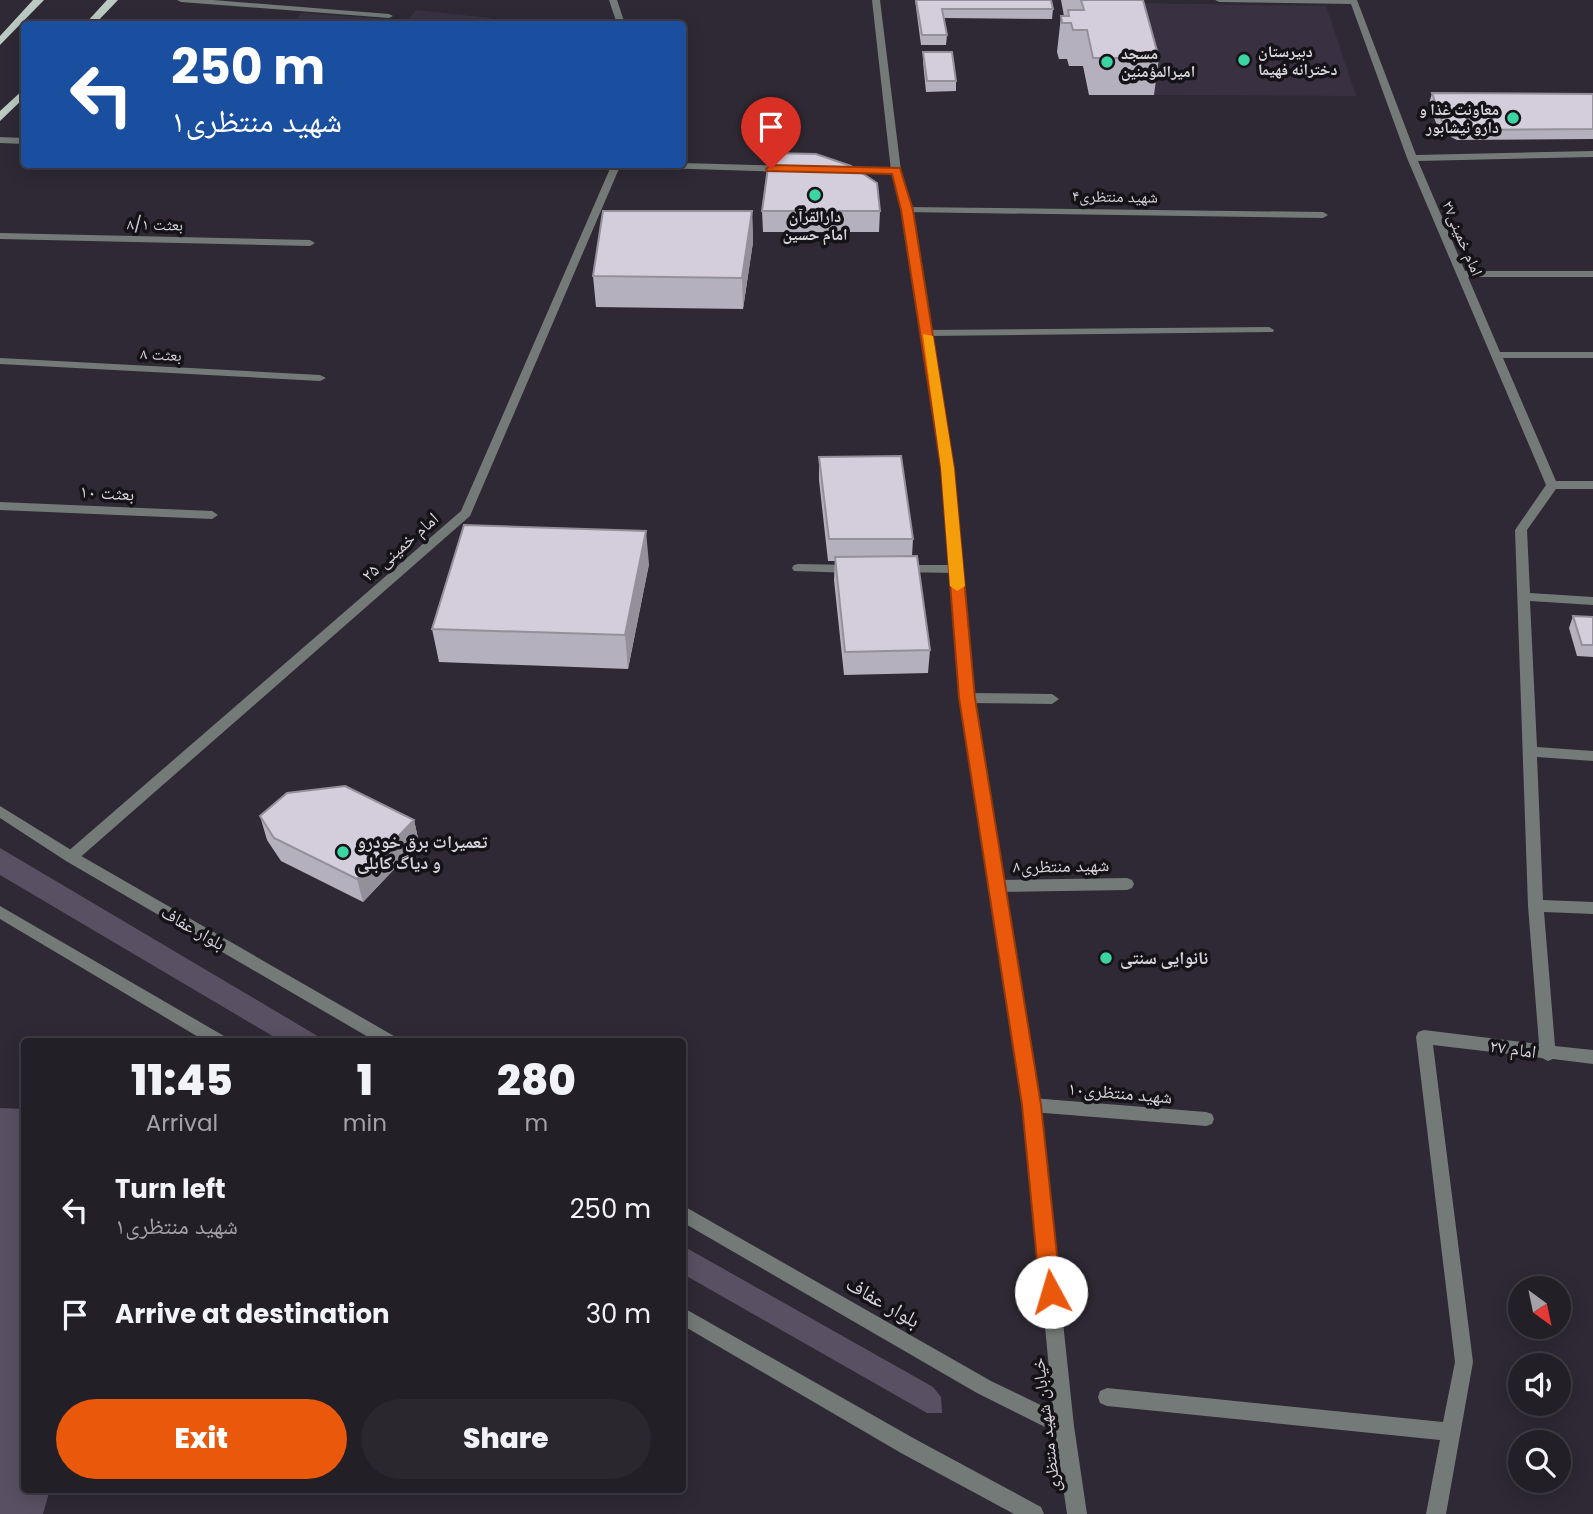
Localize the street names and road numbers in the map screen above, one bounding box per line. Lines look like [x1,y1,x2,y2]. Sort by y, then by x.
street label: شهید منتظری۴ [1072,184,1158,209]
street label: امام خمینی۲۷ [1436,197,1489,279]
street label: بعثت ۸/۱ [127,213,183,236]
street label: بعثت ۸ [140,342,182,367]
street label: بعثت ۱۰ [79,479,135,506]
street label: امام خمینی ۲۵ [356,506,444,587]
street label: شهید منتظری۸ [1013,852,1109,879]
street label: بلوار عفاف [157,899,230,956]
street label: امام ۲۷ [1488,1033,1538,1064]
street label: شهید منتظری۱۰ [1067,1076,1173,1110]
street label: بلوار عفاف [841,1269,926,1334]
street label: خیابان شهید منتظری [1025,1356,1066,1494]

